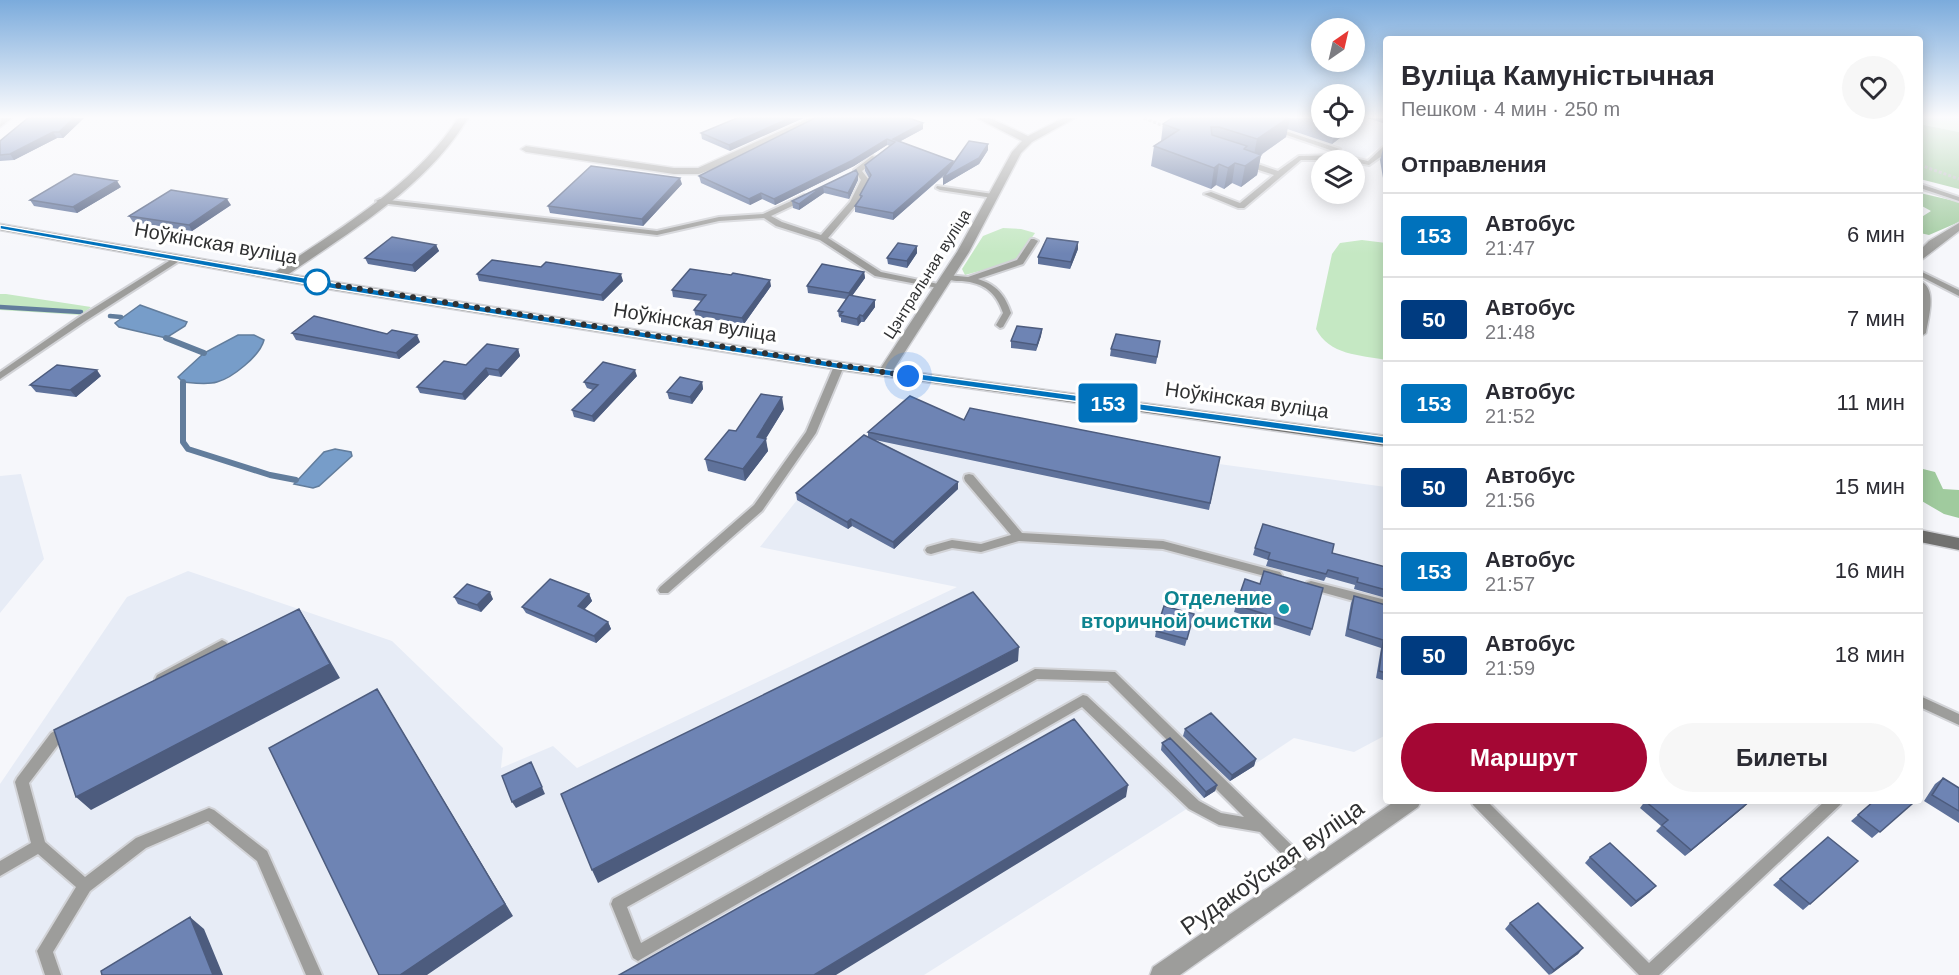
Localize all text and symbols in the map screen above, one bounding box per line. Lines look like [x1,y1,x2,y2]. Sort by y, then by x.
north arrow [1311,18,1365,72]
map controls [1311,18,1365,204]
button: heart [1842,56,1905,119]
text: Вуліца Камуністычная [1401,60,1715,91]
button: locate [1311,84,1365,138]
text: Пешком · 4 мин · 250 m [1401,98,1620,120]
button: layers [1311,150,1365,204]
text: Отправления [1401,152,1547,177]
street label: Цэнтральная вуліца [880,206,974,342]
text: Автобус [1485,211,1575,236]
street label: Ноўкінская вуліца [133,218,300,268]
text: 6 мин [1847,222,1905,247]
text: 153 [1416,224,1452,247]
text: 21:47 [1485,237,1535,259]
unlabelled marker [304,269,330,295]
text: Автобус [1485,295,1575,320]
street label: Ноўкінская вуліца [612,298,779,346]
text: 7 мин [1847,306,1905,331]
text: 50 [1422,308,1446,331]
text: 21:48 [1485,321,1535,343]
your location [893,361,923,391]
street label: Ноўкінская вуліца [1164,378,1331,422]
text: Автобус [1485,379,1575,404]
line badge: 153 [1074,384,1142,422]
text: 11 мин [1836,390,1905,415]
text: 153 [1090,392,1126,415]
text: 153 [1416,392,1452,415]
text: 21:52 [1485,405,1535,427]
text: Автобус [1485,463,1575,488]
text: 15 мин [1835,474,1905,499]
text: 50 [1422,476,1446,499]
text: 21:56 [1485,489,1535,511]
text: Автобус [1485,547,1575,572]
text: 16 мин [1835,558,1905,583]
text: 153 [1416,560,1452,583]
text: 21:57 [1485,573,1535,595]
place label: Отделение вторичной очистки [1081,587,1272,632]
marker: Отделение вторичной очистки [1277,602,1291,616]
text: Автобус [1485,631,1575,656]
text: 18 мин [1835,642,1905,667]
text: 50 [1422,644,1446,667]
text: 21:59 [1485,657,1535,679]
button: Маршрут [1401,723,1647,792]
button: Билеты [1659,723,1905,792]
street label: Рудакоўская вуліца [1175,793,1369,940]

